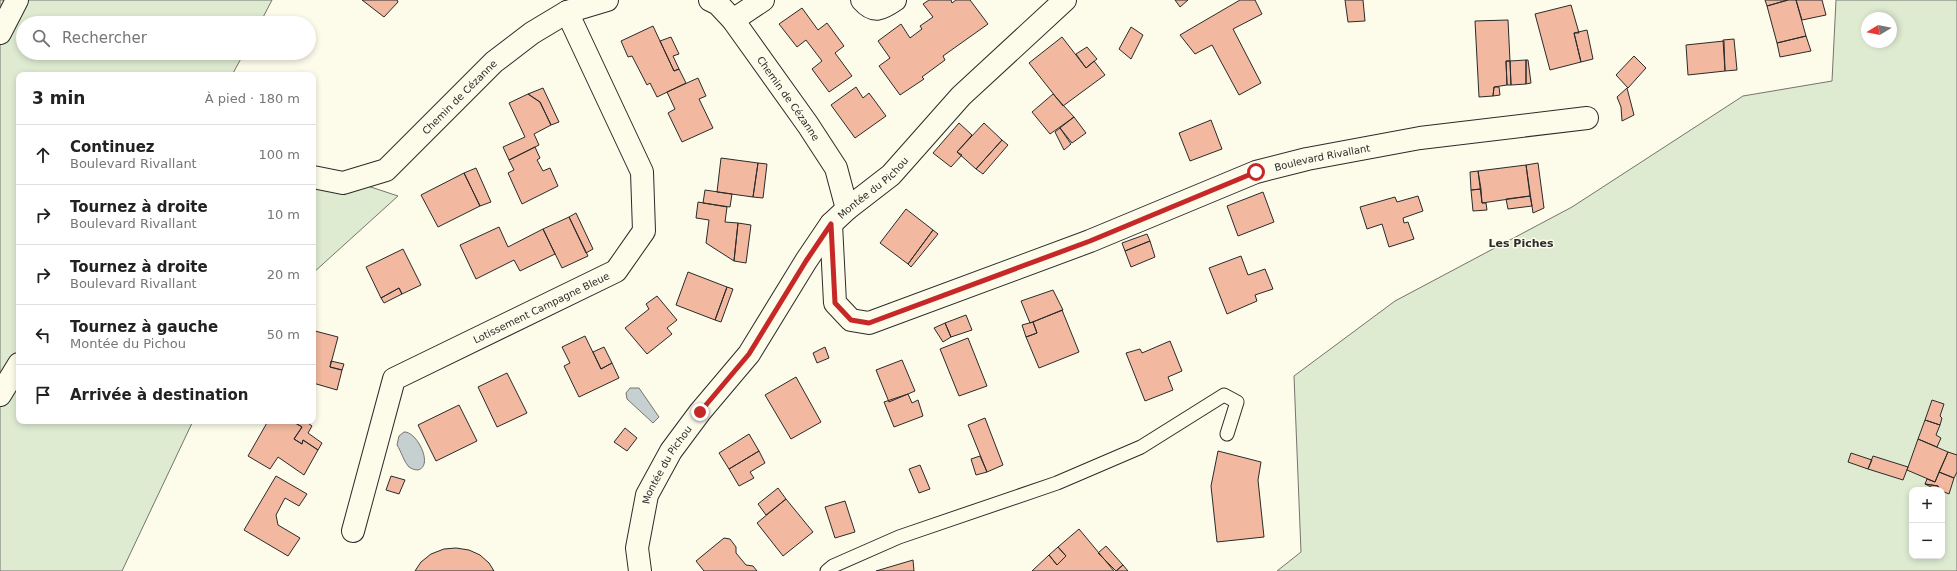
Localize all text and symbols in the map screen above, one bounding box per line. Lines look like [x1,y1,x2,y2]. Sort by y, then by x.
north arrow [1861,12,1897,48]
search box [16,16,316,60]
icon: search [30,27,52,49]
text: Rechercher [62,29,147,47]
street label: Chemin de Cézanne [755,54,822,143]
street label: Chemin de Cézanne [420,58,499,137]
text: 3 min [32,88,85,108]
text: À pied · 180 m [205,91,300,106]
text: Continuez [70,138,155,156]
street label: Boulevard Rivallant [1273,142,1371,173]
icon: ahead [32,144,54,166]
text: 100 m [258,147,300,162]
street label: Montée du Pichou [835,155,910,221]
text: Boulevard Rivallant [70,156,197,171]
route start [1247,163,1265,181]
text: Tournez à droite [70,198,208,216]
icon: right [32,204,54,226]
text: 10 m [267,207,300,222]
text: Boulevard Rivallant [70,216,197,231]
district label: Les Piches [1488,237,1554,250]
text: Tournez à droite [70,258,208,276]
icon: right [32,264,54,286]
text: 20 m [267,267,300,282]
street label: Lotissement Campagne Bleue [471,270,611,346]
text: Boulevard Rivallant [70,276,197,291]
text: Tournez à gauche [70,318,218,336]
icon: left [32,324,54,346]
text: 50 m [267,327,300,342]
text: Montée du Pichou [70,336,186,351]
icon: arrive [32,384,54,406]
text: Arrivée à destination [70,386,248,404]
route end [691,403,709,421]
street label: Montée du Pichou [640,424,694,505]
map controls [1909,487,1945,559]
button: + [1909,487,1945,523]
button: − [1909,523,1945,559]

